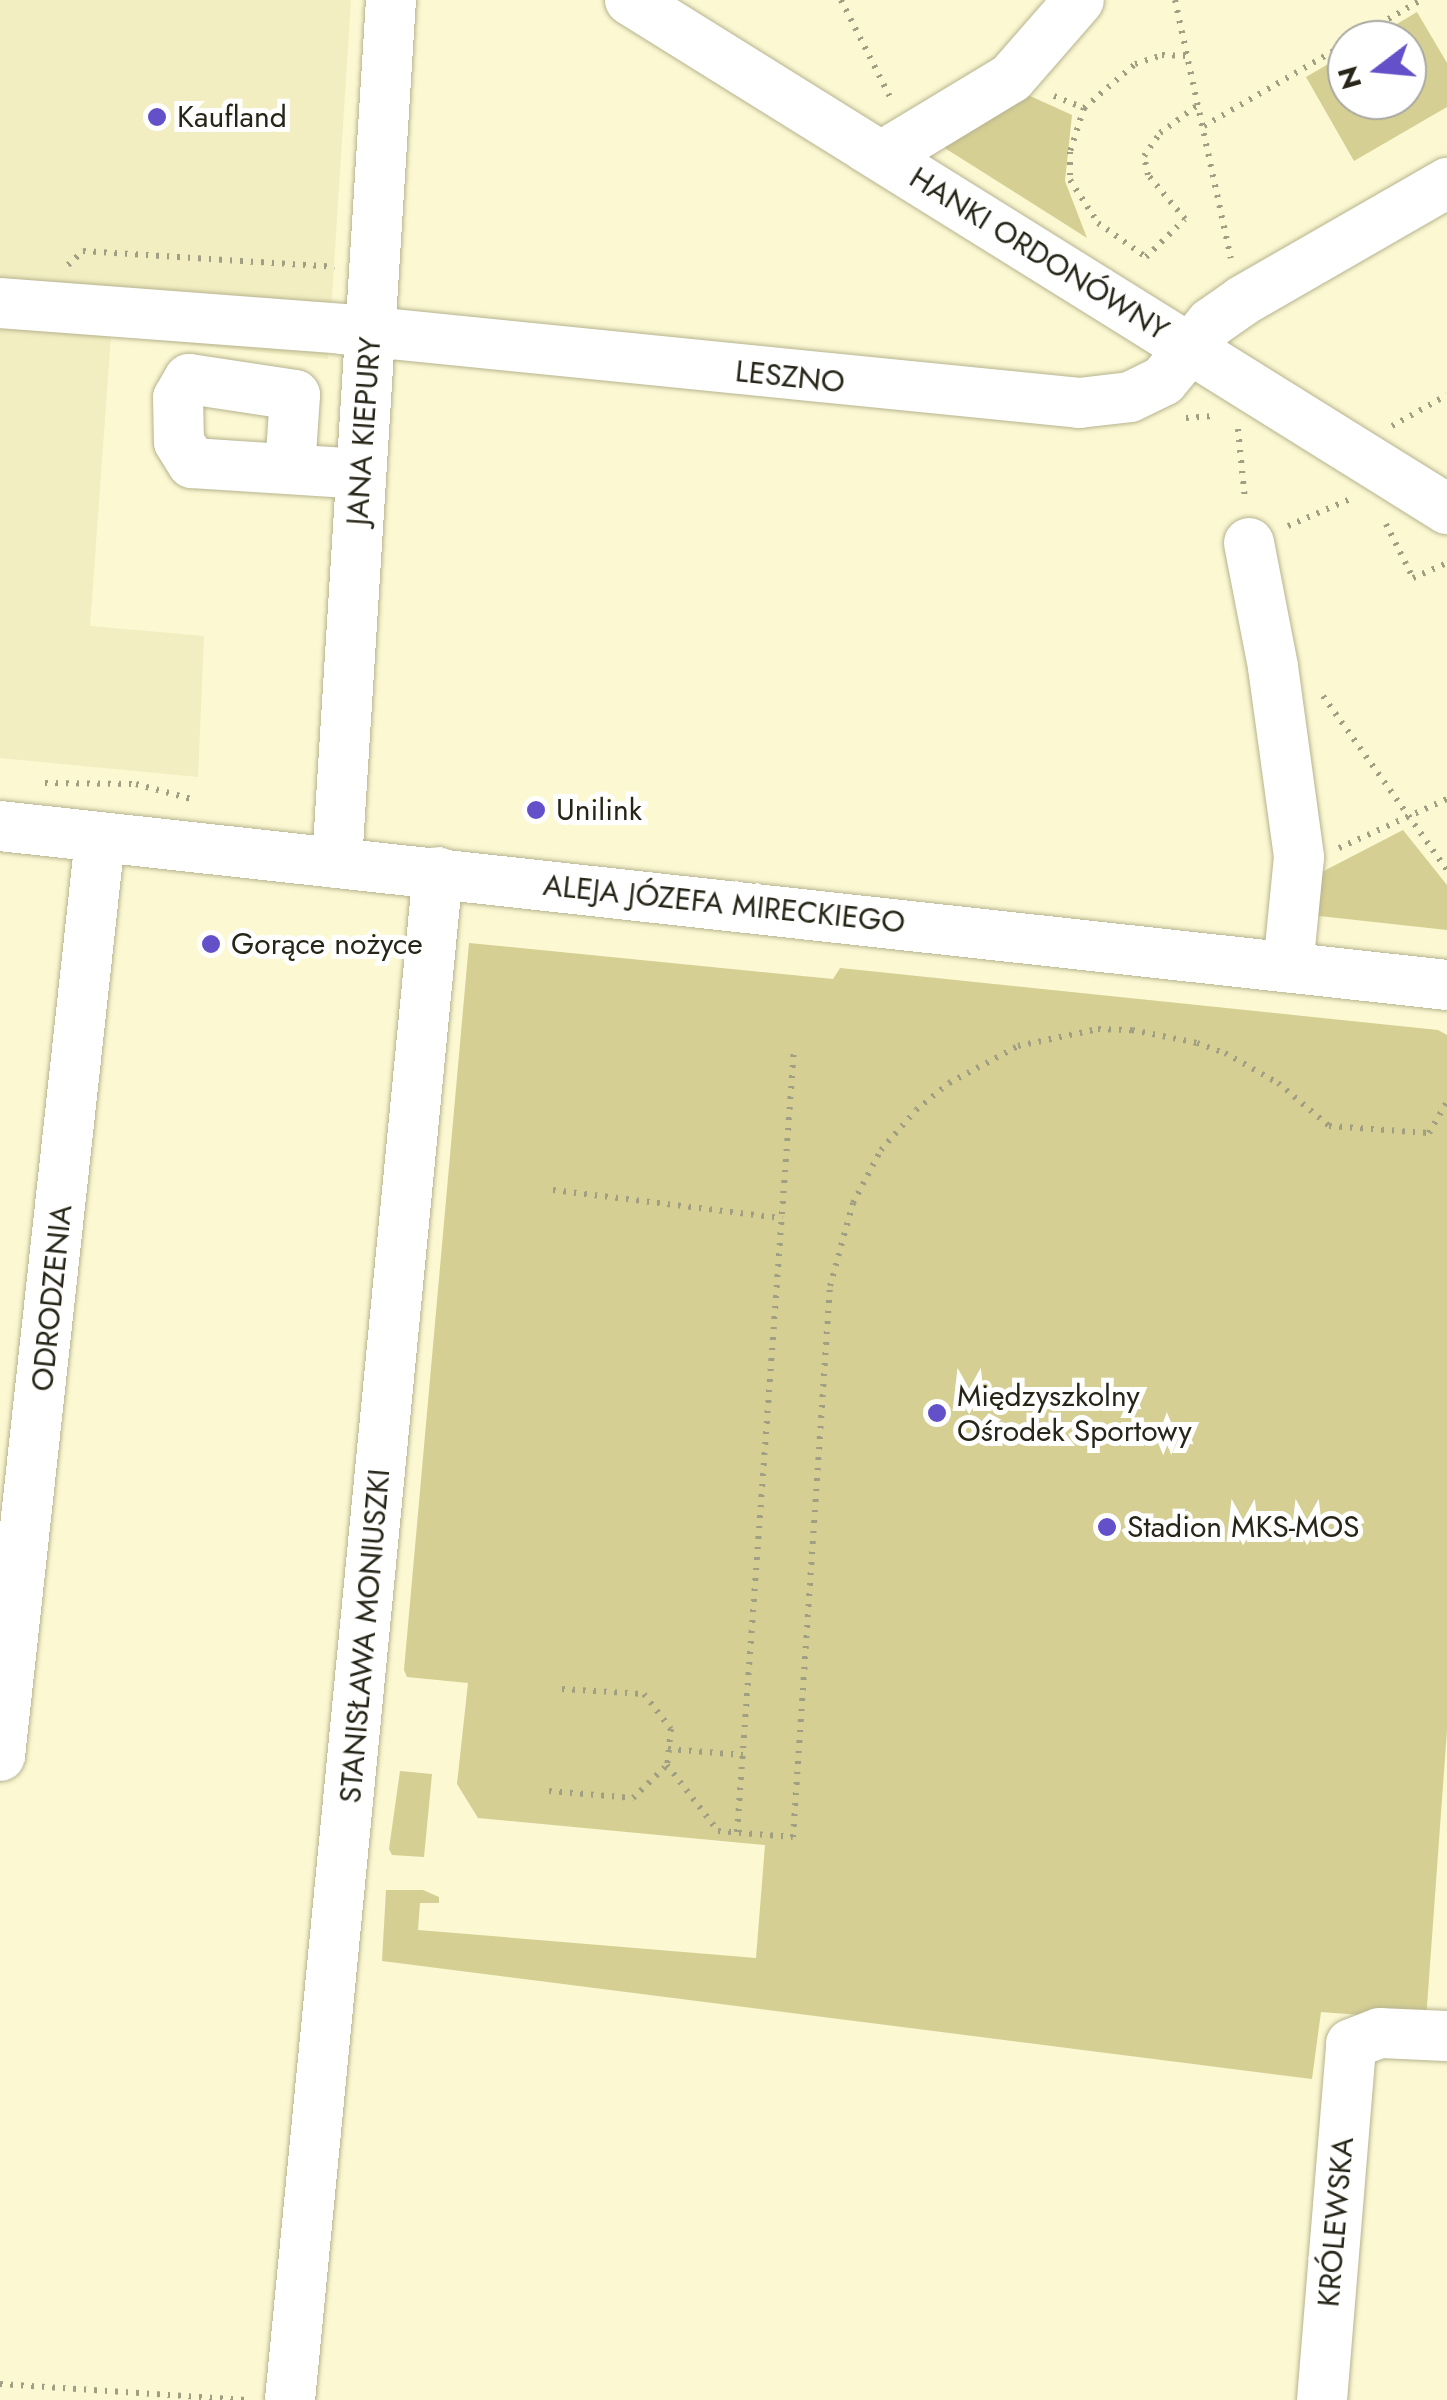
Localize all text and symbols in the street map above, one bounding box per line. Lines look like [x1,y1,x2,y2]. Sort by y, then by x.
north arrow [1327,20,1427,120]
text: N [1327,62,1372,94]
place label: Kaufland [177,99,287,135]
marker: Kaufland [146,106,168,128]
street label: HANKI ORDONÓWNY [903,160,1175,348]
street label: JANA KIEPURY [339,336,389,526]
street label: LESZNO [734,353,846,401]
place label: Unilink [556,792,642,828]
marker: Unilink [525,799,547,821]
street label: ALEJA JÓZEFA MIRECKIEGO [541,867,907,941]
place label: Gorące nożyce [231,926,423,962]
marker: Gorące nożyce [200,933,222,955]
street label: ODRODZENIA [24,1203,80,1393]
place label: Międzyszkolny Ośrodek Sportowy [957,1378,1192,1448]
marker: Międzyszkolny Ośrodek Sportowy [926,1402,948,1424]
street label: STANISŁAWA MONIUSZKI [332,1467,398,1805]
place label: Stadion MKS-MOS [1127,1509,1360,1545]
marker: Stadion MKS-MOS [1096,1516,1118,1538]
street label: KRÓLEWSKA [1311,2136,1361,2308]

